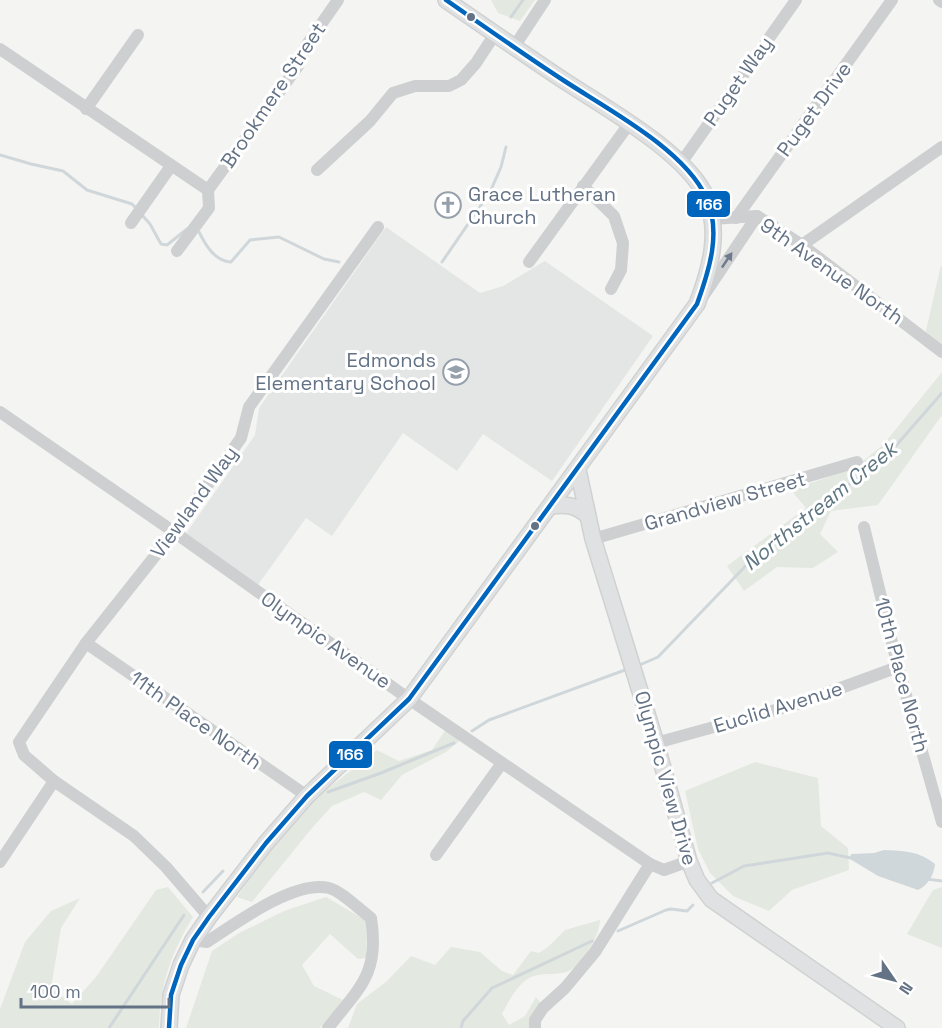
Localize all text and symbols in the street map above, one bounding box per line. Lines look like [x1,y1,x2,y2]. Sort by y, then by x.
unlabelled marker [465,11,477,23]
street label: Brookmere Street [215,17,331,173]
street label: Puget Way [698,31,778,131]
street label: Puget Drive [771,57,857,161]
place label: Grace Lutheran Church [468,181,616,230]
church icon: Grace Lutheran Church [433,190,463,220]
line badge: 166 [686,190,731,218]
text: 166 [695,194,723,215]
street label: 9th Avenue North [755,212,909,330]
one-way arrow [721,252,732,268]
place label: Edmonds Elementary School [255,347,436,396]
school or university icon: Edmonds Elementary School [441,357,471,387]
water label: Northstream Creek [737,433,904,576]
street label: Viewland Way [145,441,243,563]
street label: Grandview Street [641,466,809,536]
unlabelled marker [529,520,541,532]
street label: Olympic Avenue [256,585,396,695]
street label: 10th Place North [869,595,935,755]
street label: 11th Place North [125,665,267,775]
street label: Euclid Avenue [710,675,846,739]
street label: Olympic View Drive [629,688,703,868]
line badge: 166 [328,740,373,769]
text: 166 [336,744,364,765]
north arrow [864,950,924,1010]
scale bar [21,971,170,1009]
text: N [894,978,918,999]
text: 100 m [30,980,81,1003]

